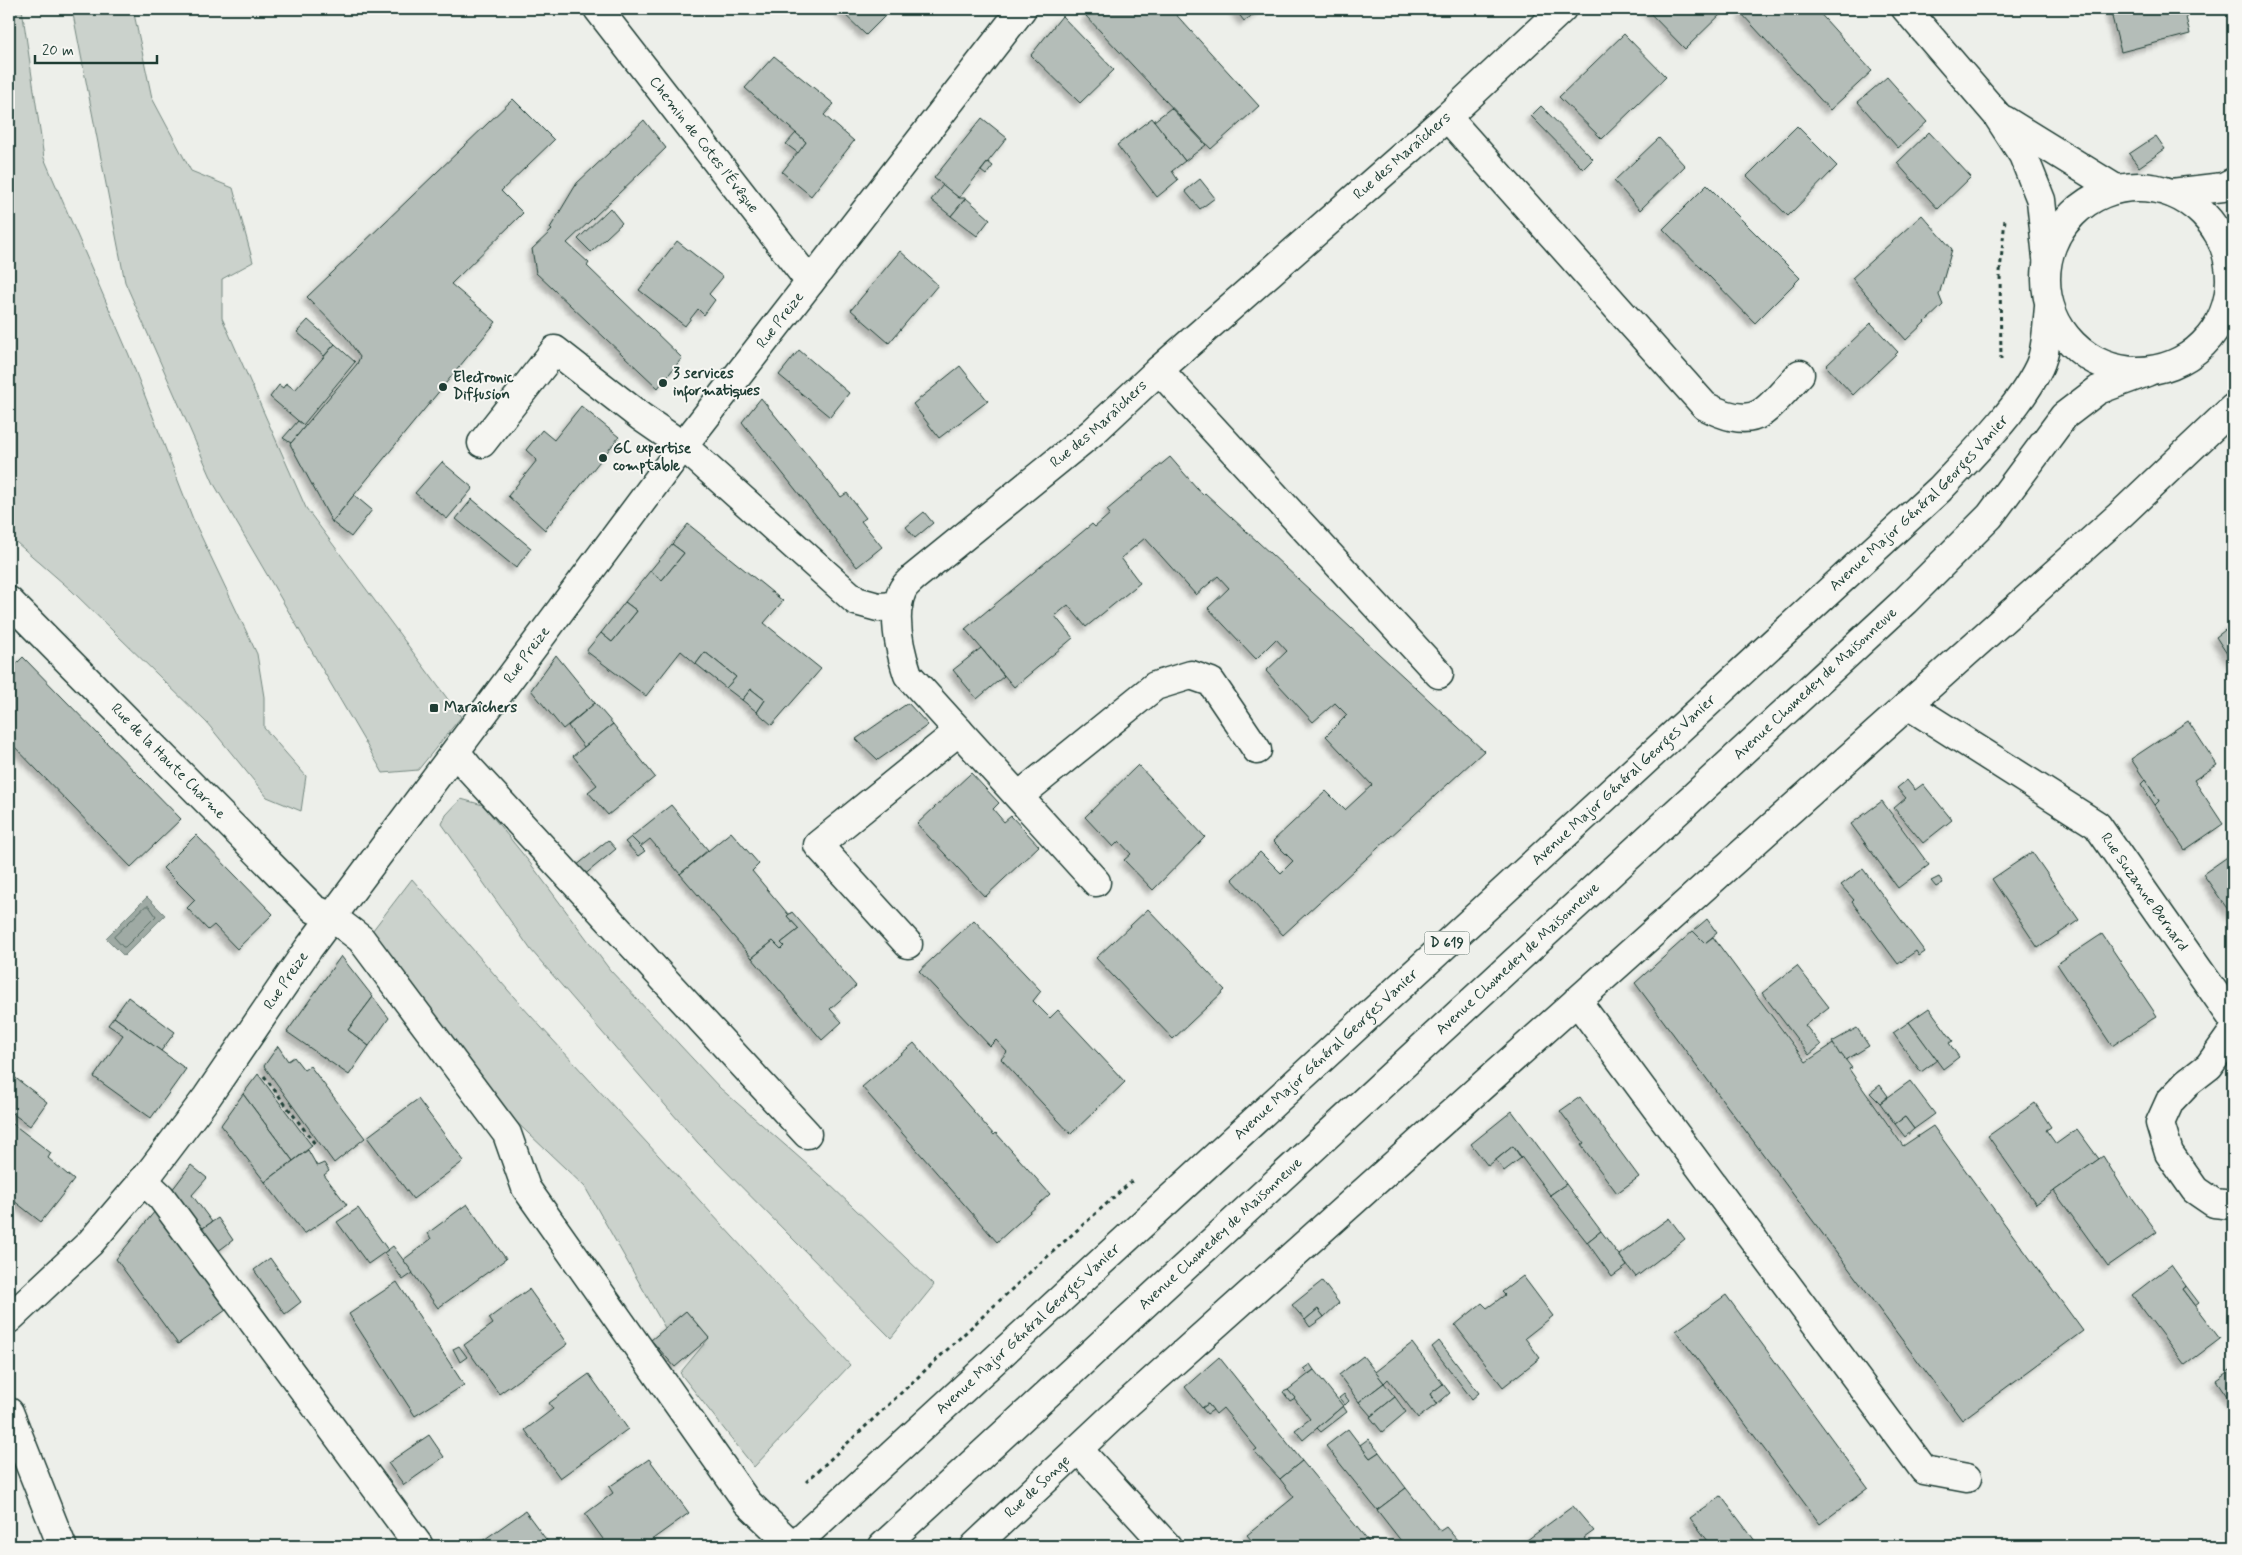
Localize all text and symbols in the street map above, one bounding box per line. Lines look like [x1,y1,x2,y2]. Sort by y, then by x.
scale bar [35,32,158,64]
text: 20 m [42,41,74,61]
street label: Chemin de Cotes l'Évêque [644,72,763,217]
street label: Rue des Maraîchers [1349,108,1456,205]
street label: Rue Preize [752,288,809,353]
place label: 3 services informatiques [673,364,760,403]
place label: Electronic Diffusion [453,368,514,405]
street label: Rue des Maraîchers [1046,376,1152,473]
marker: 3 services informatiques [657,377,669,389]
marker: Electronic Diffusion [437,381,449,393]
street label: Avenue Major Général Georges Vanier [1825,411,2013,596]
place label: GC expertise comptable [613,439,692,476]
marker: GC expertise comptable [597,452,609,464]
street label: Avenue Chomedey de Maisonneuve [1729,603,1902,765]
street label: Rue Preize [499,623,555,688]
street label: Avenue Major Général Georges Vanier [1527,690,1720,870]
place label: Maraîchers [444,698,517,718]
street label: Rue de la Haute Charme [106,699,230,824]
marker: Maraîchers [428,702,440,714]
street label: Rue Suzanne Bernard [2096,829,2193,955]
street label: Avenue Chomedey de Maisonneuve [1432,878,1604,1040]
road number: D 619 [1424,931,1470,954]
street label: Rue Preize [259,948,313,1014]
street label: Avenue Major Général Georges Vanier [1230,965,1423,1145]
street label: Avenue Chomedey de Maisonneuve [1134,1153,1307,1315]
street label: Avenue Major Général Georges Vanier [932,1239,1125,1419]
street label: Rue de Songe [1000,1451,1075,1523]

